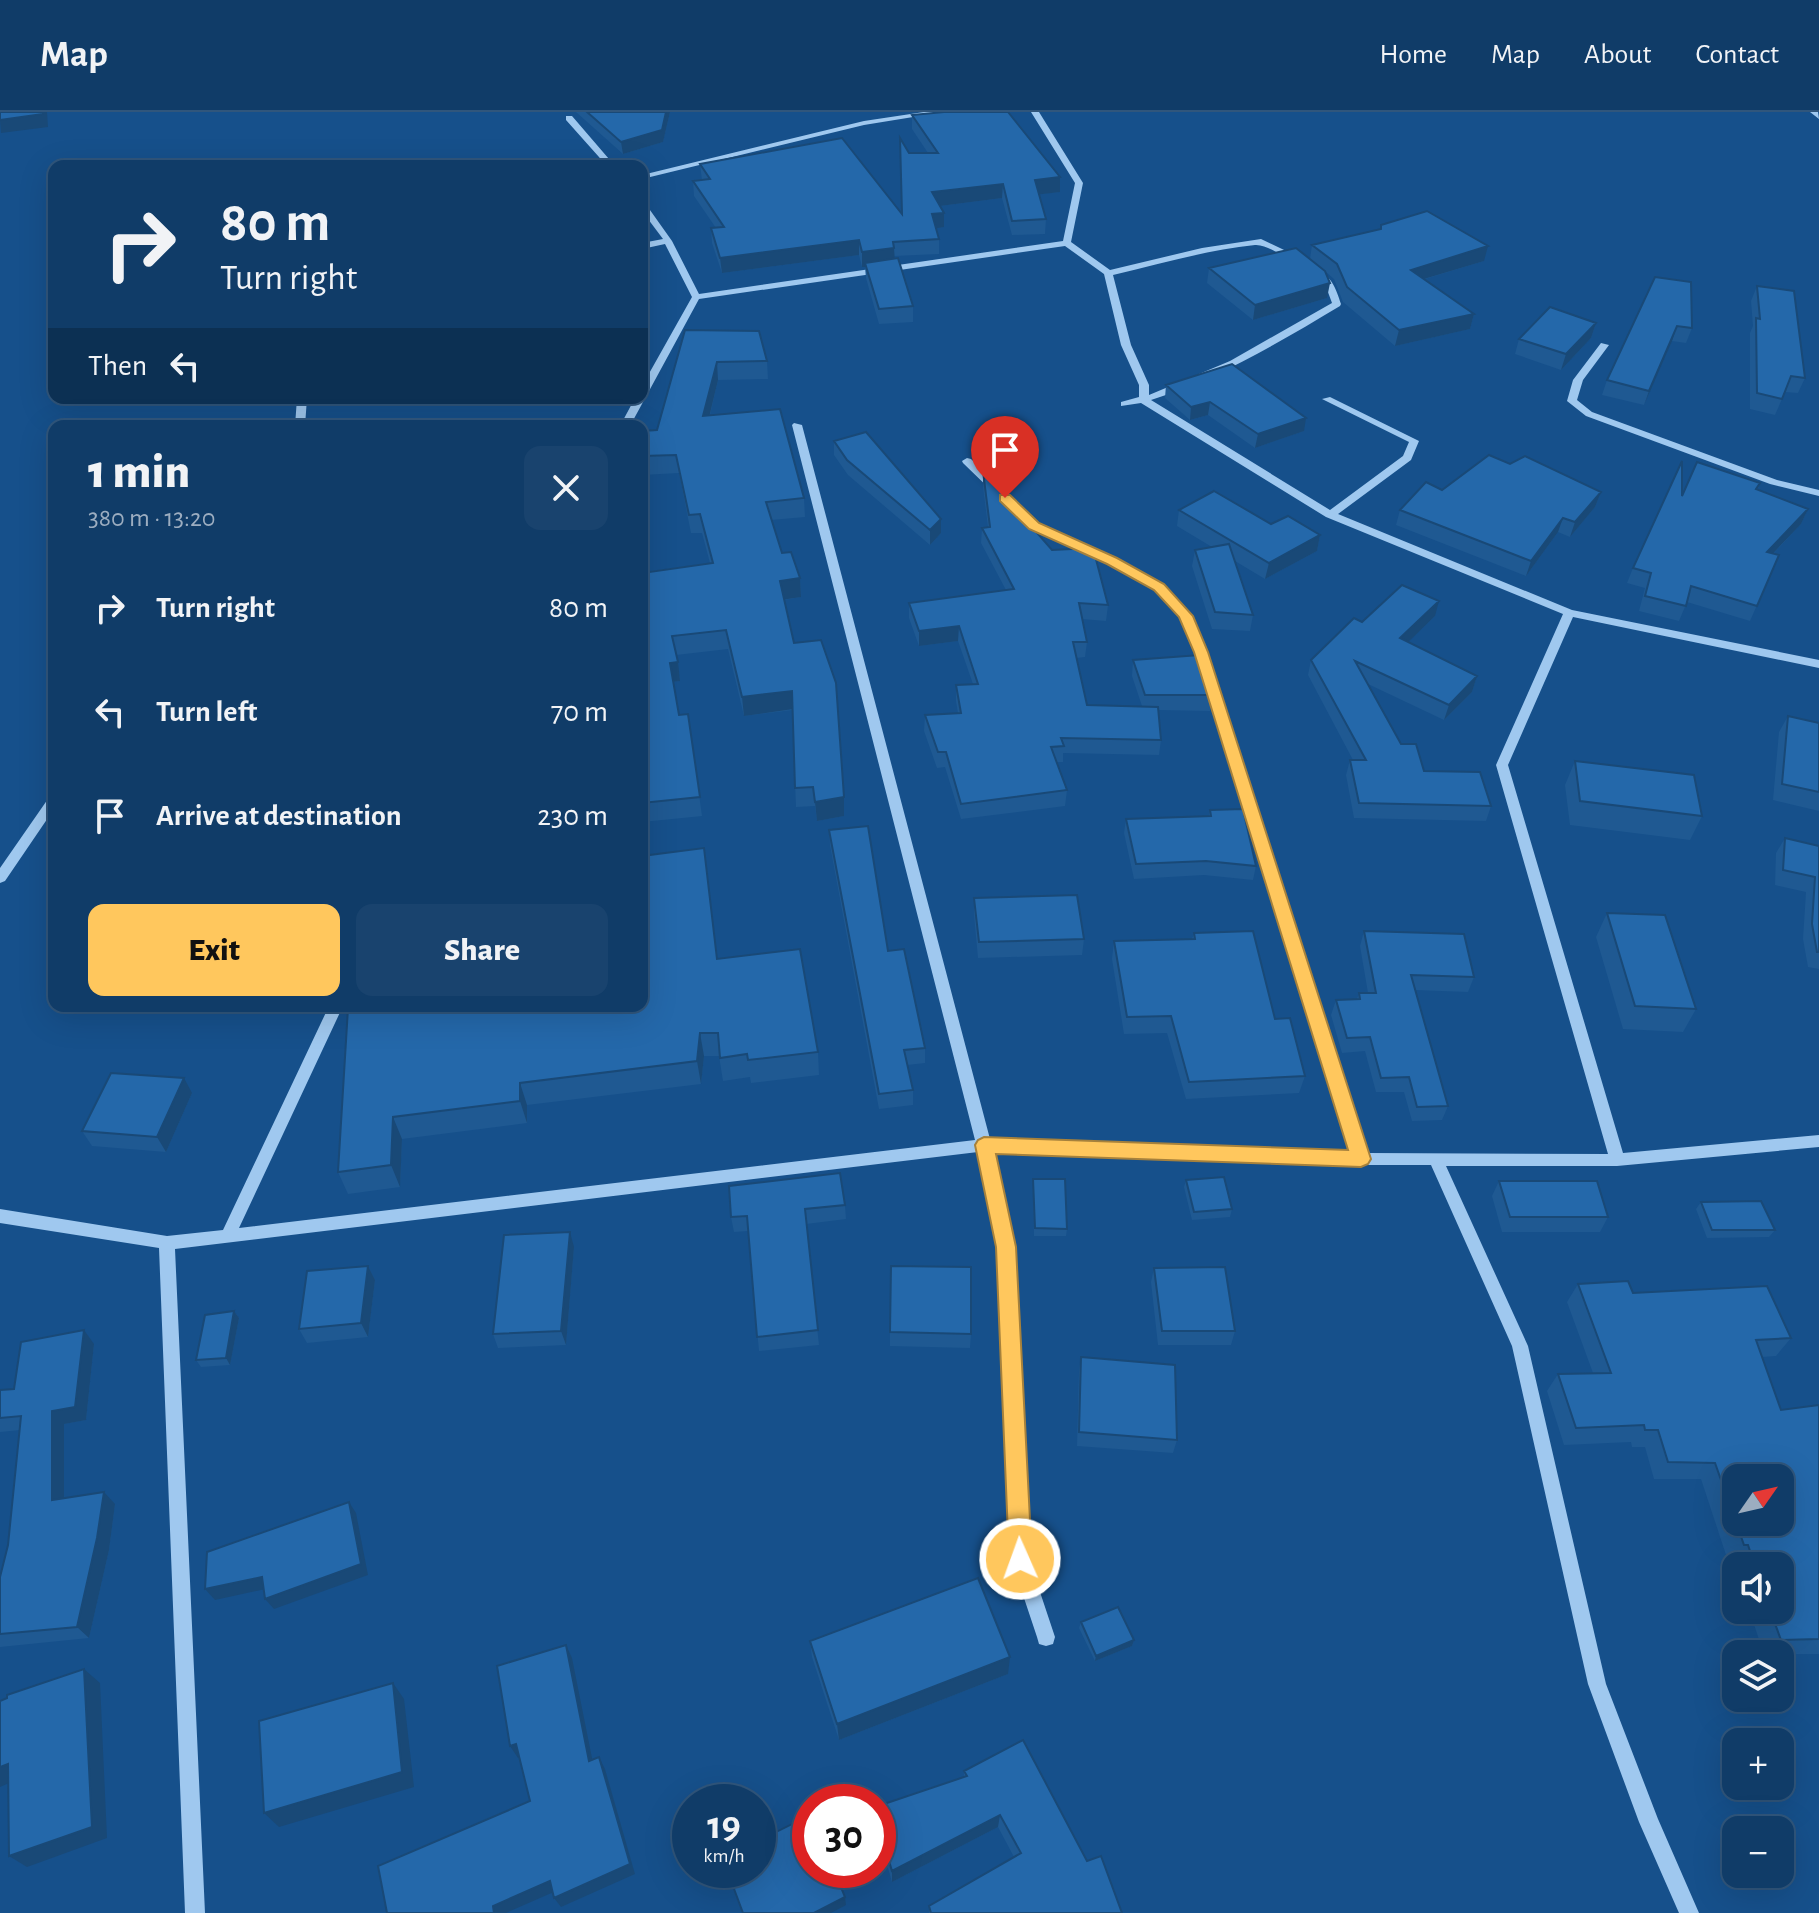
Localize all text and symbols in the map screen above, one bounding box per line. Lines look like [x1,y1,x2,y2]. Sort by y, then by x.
text: Map [40,36,108,74]
text: Home [1380,41,1447,69]
text: Map [1491,41,1540,69]
text: About [1584,41,1652,69]
text: Contact [1696,41,1779,69]
icon: right [88,192,192,296]
text: 80 m [220,195,330,251]
text: Turn right [220,260,357,296]
icon: left [163,344,207,388]
text: Then [88,351,147,381]
pin [971,416,1039,498]
icon: arrive [983,428,1027,472]
button: close [524,446,608,530]
text: 1 min [88,449,190,497]
text: 380 m · 13:20 [88,505,216,531]
icon: right [88,586,132,630]
text: Turn right [156,593,275,623]
text: 80 m [549,593,608,623]
icon: left [88,690,132,734]
text: Turn left [156,697,257,727]
text: 70 m [551,697,608,727]
icon: arrive [88,794,132,838]
text: Arrive at destination [156,801,402,831]
text: 230 m [537,801,608,831]
button: Exit [88,904,340,996]
button: Share [356,904,608,996]
north arrow [1722,1464,1794,1536]
map controls [1722,1464,1794,1888]
position arrow [978,1517,1062,1601]
button: sound [1722,1552,1794,1624]
button: layers [1722,1640,1794,1712]
button: + [1722,1728,1794,1800]
speed limit sign: 30 [792,1784,896,1888]
text: 19 [707,1806,741,1846]
button: − [1722,1816,1794,1888]
text: km/h [703,1846,745,1866]

